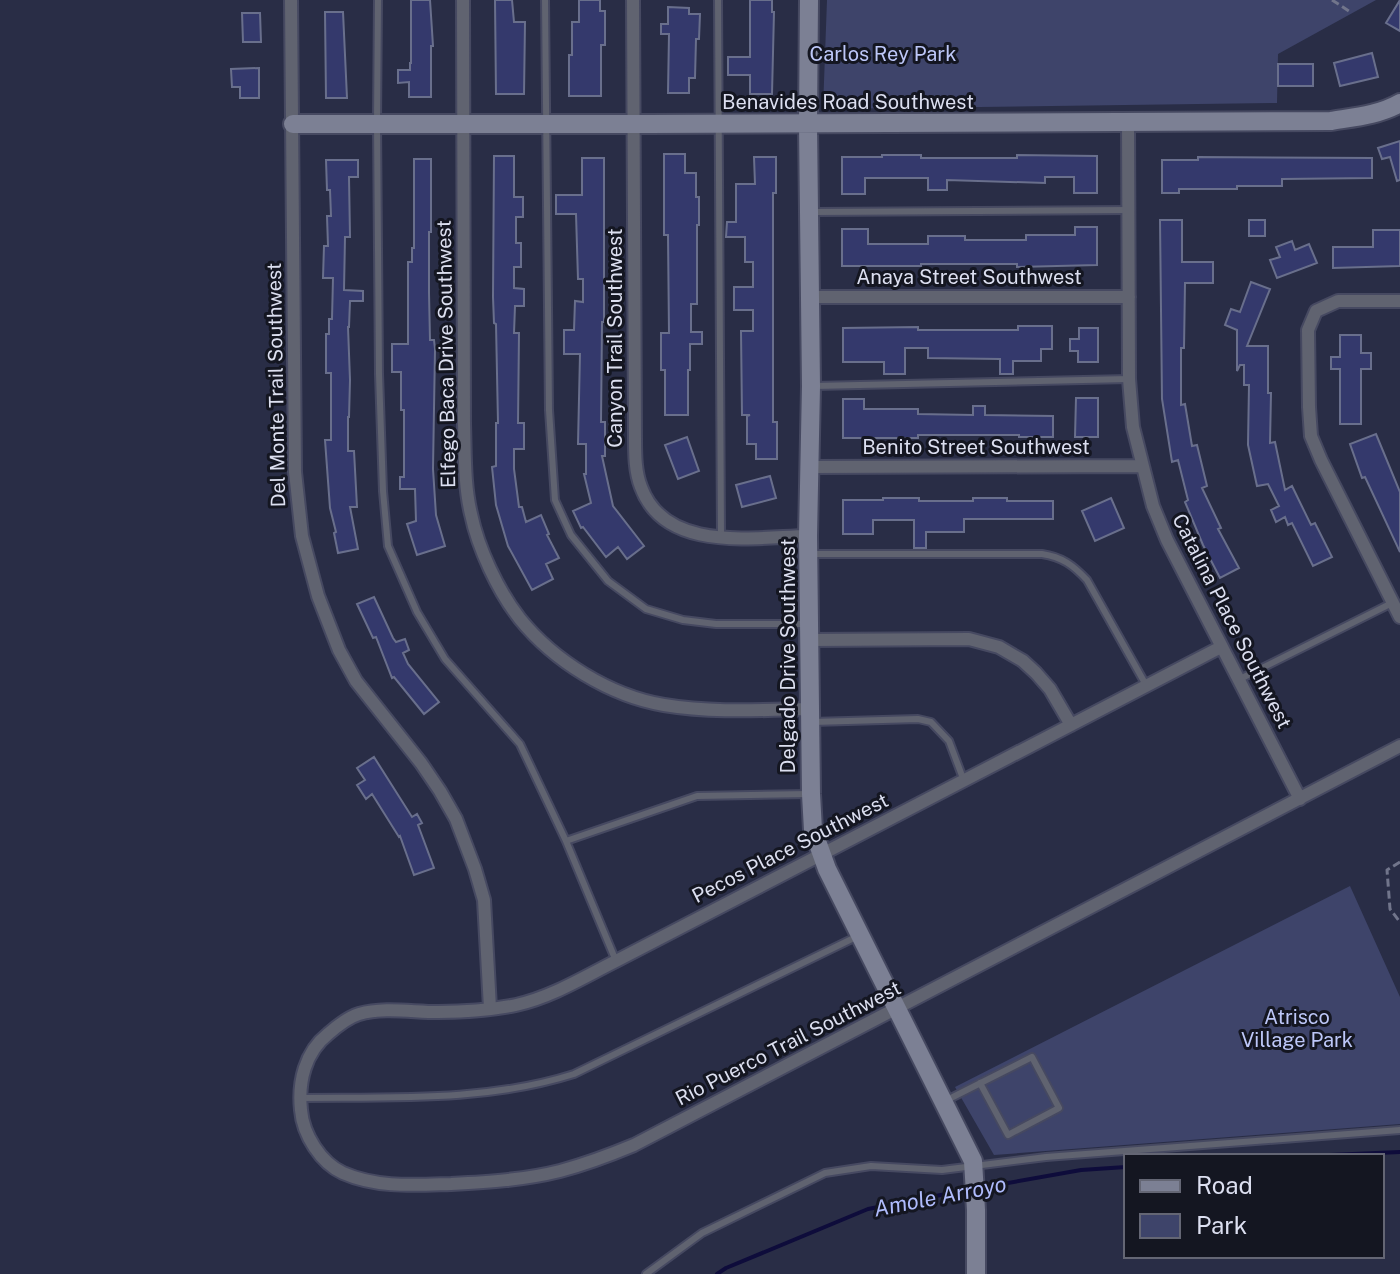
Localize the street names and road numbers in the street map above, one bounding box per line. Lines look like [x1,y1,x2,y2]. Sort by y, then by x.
street label: Benavides Road Southwest [722,90,974,114]
street label: Elfego Baca Drive Southwest [432,220,460,488]
street label: Canyon Trail Southwest [603,228,627,448]
street label: Del Monte Trail Southwest [262,262,290,508]
street label: Anaya Street Southwest [856,265,1082,289]
street label: Benito Street Southwest [862,435,1090,459]
street label: Catalina Place Southwest [1167,510,1297,732]
street label: Delgado Drive Southwest [776,539,800,773]
street label: Pecos Place Southwest [688,788,892,908]
street label: Rio Puerco Trail Southwest [671,976,905,1110]

